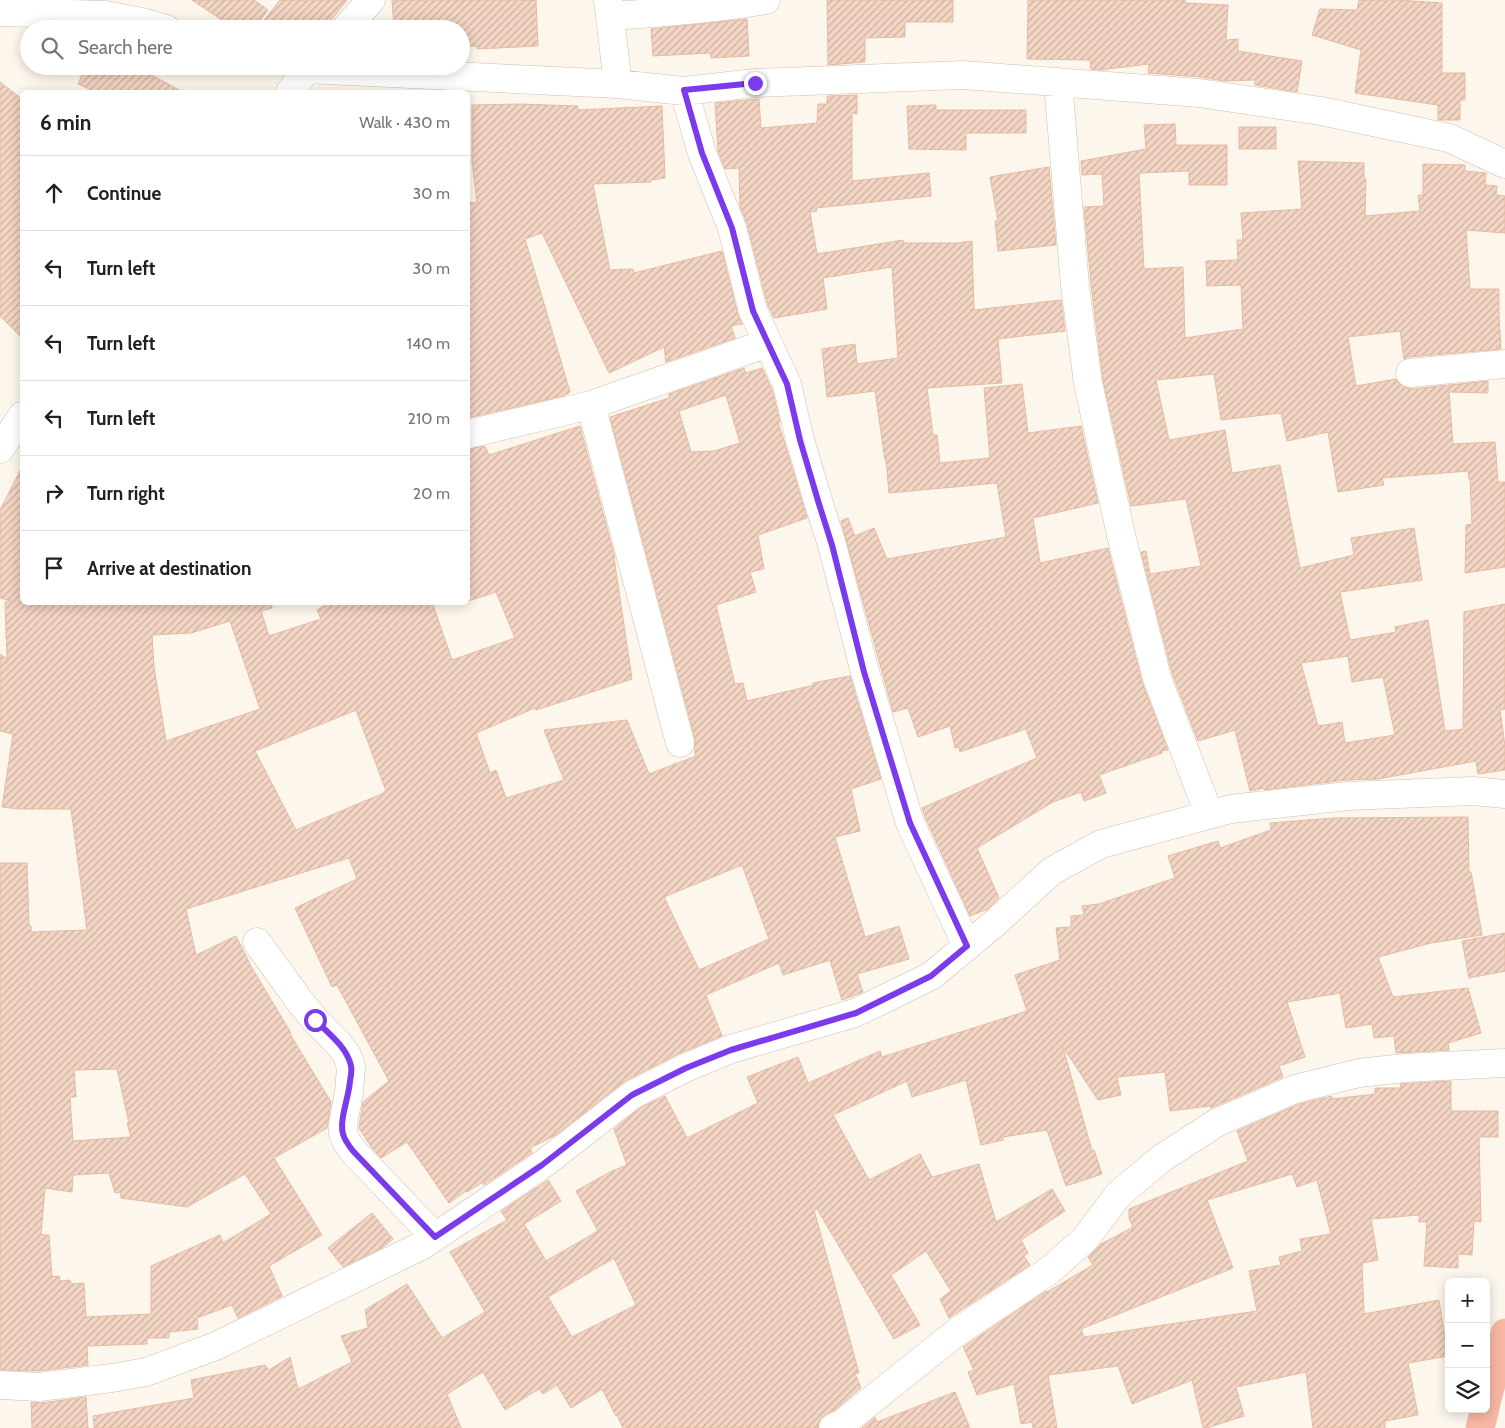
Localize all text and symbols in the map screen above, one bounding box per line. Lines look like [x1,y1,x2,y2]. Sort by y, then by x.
search box [20,20,470,75]
icon: search [38,34,66,62]
text: Search here [78,36,172,59]
route end [744,72,767,95]
text: 6 min [40,110,91,135]
text: Walk · 430 m [359,113,450,132]
icon: ahead [40,179,68,207]
text: Continue [87,182,161,205]
text: 30 m [413,184,450,203]
icon: left [40,254,68,282]
text: Turn left [87,257,155,280]
text: 30 m [413,259,450,278]
icon: left [40,329,68,357]
text: Turn left [87,332,155,355]
text: 140 m [407,334,450,353]
icon: left [40,404,68,432]
text: Turn left [87,407,155,430]
text: 210 m [408,409,450,428]
icon: right [40,479,68,507]
text: Turn right [87,482,165,505]
text: 20 m [413,484,450,503]
icon: arrive [40,554,68,582]
text: Arrive at destination [87,557,251,580]
route start [304,1009,327,1032]
map controls [1445,1278,1490,1413]
button: + [1445,1278,1490,1323]
button: − [1445,1323,1490,1368]
button: layers [1445,1368,1490,1413]

